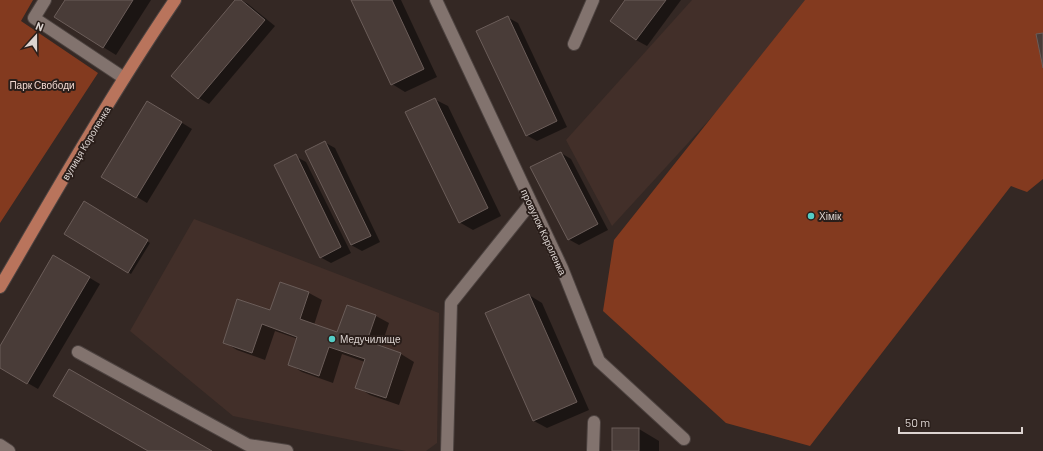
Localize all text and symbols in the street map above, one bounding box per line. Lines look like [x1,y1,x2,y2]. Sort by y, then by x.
north arrow [16,16,56,56]
text: N [34,19,46,34]
park label: Парк Свободи [9,79,75,91]
street label: вулиця Короленка [59,104,113,182]
street label: провулок Короленка [519,187,569,277]
place label: Хімік [819,210,842,222]
marker: Хімік [806,211,816,221]
place label: Медучилище [340,333,401,345]
marker: Медучилище [327,334,337,344]
scale bar [899,409,1022,435]
text: 50 m [905,415,930,429]

